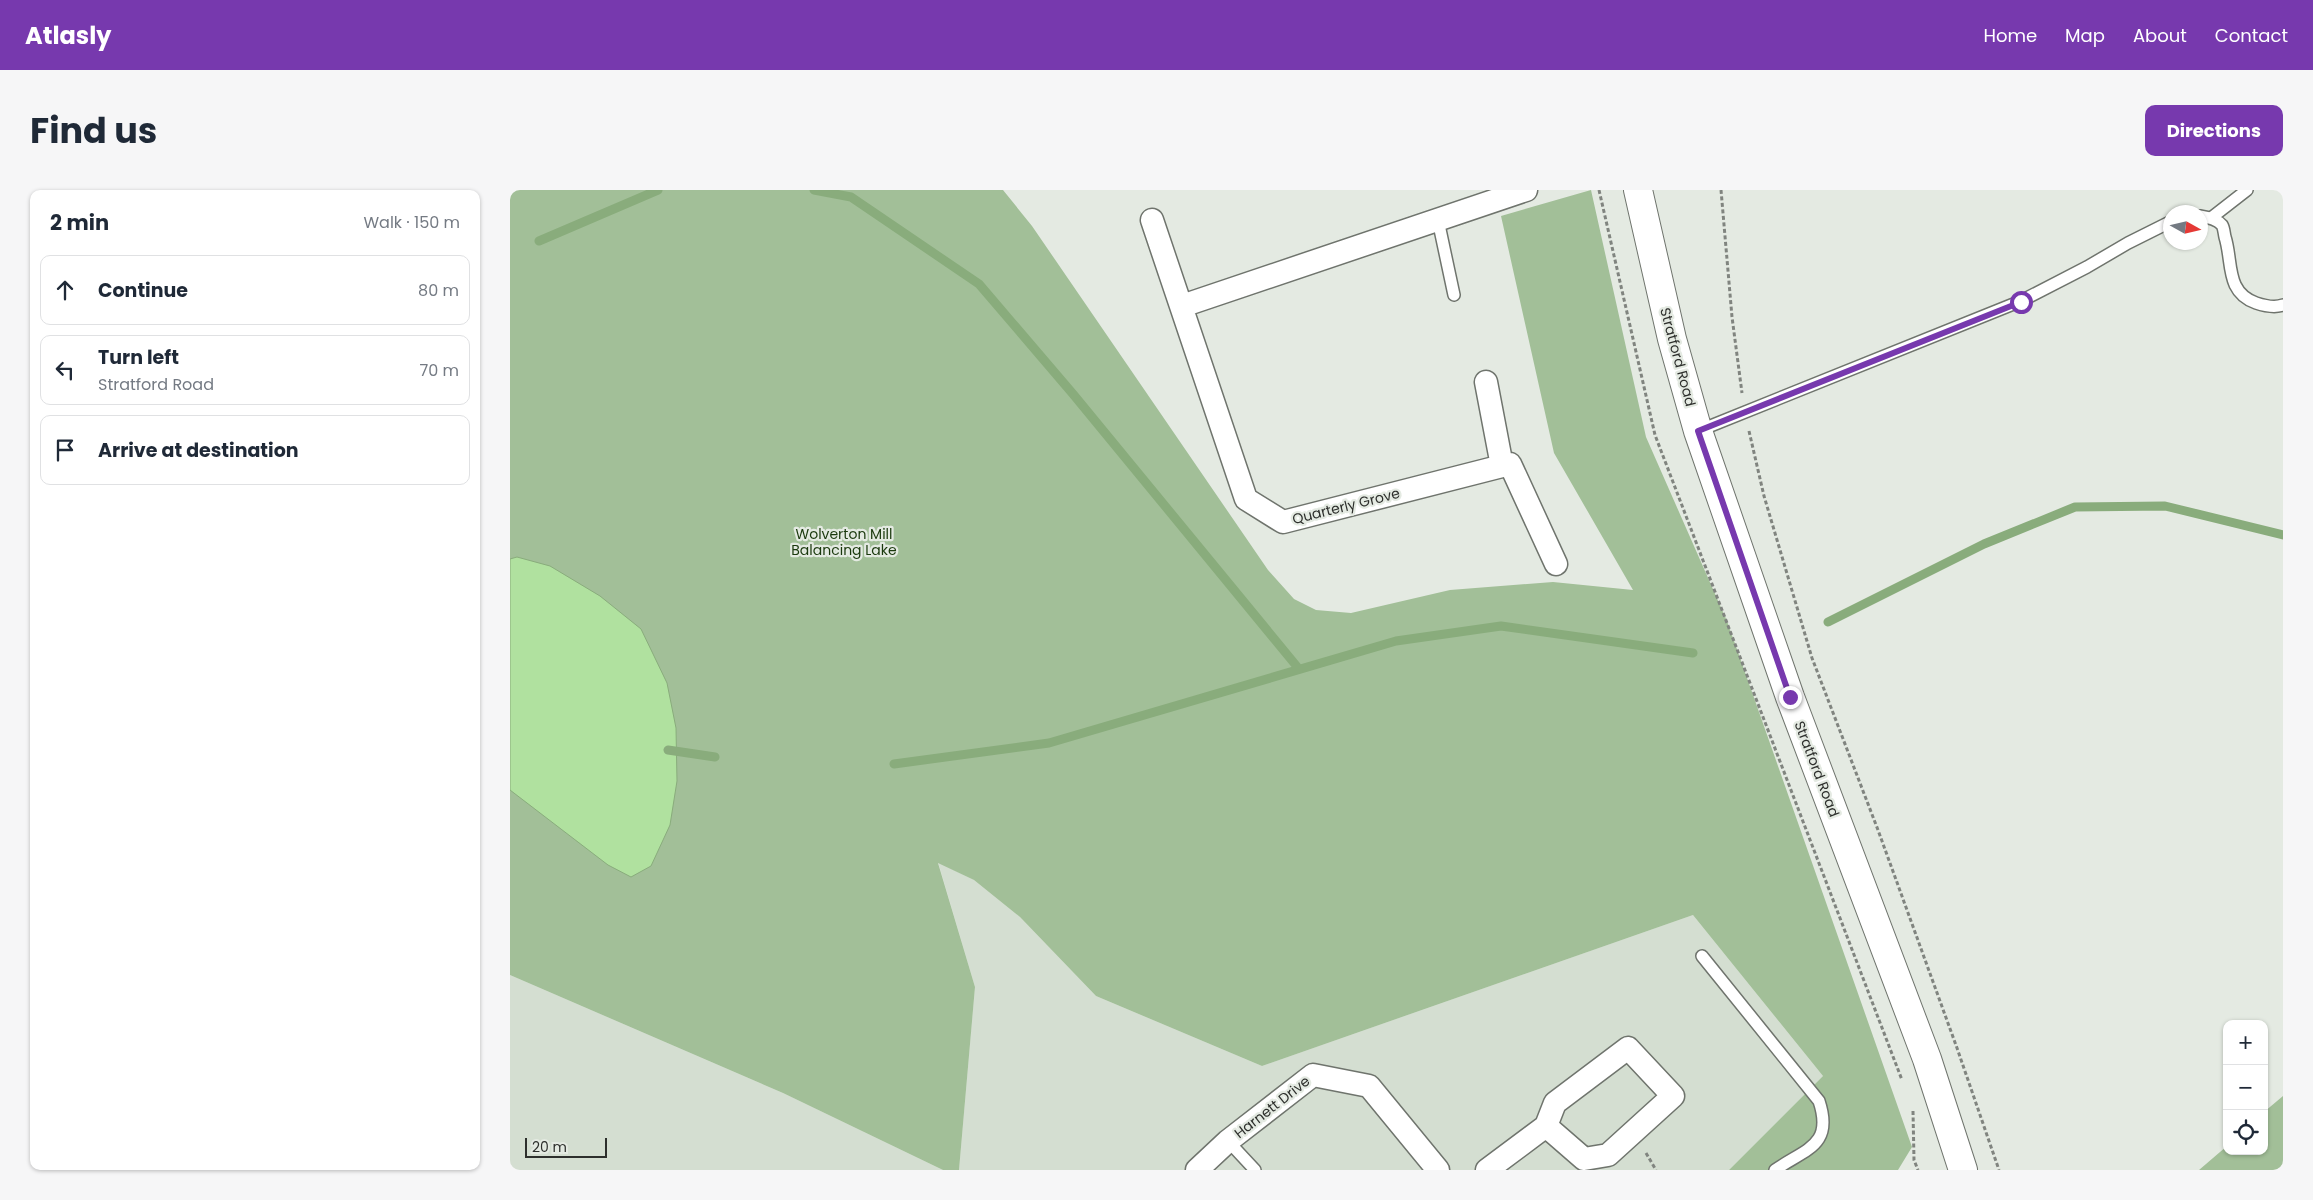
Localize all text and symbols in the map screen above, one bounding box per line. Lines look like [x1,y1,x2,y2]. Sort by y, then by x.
text: Atlasly [25,19,111,52]
text: Home [1983,23,2037,48]
text: Map [2065,23,2105,48]
text: About [2133,23,2187,48]
text: Contact [2215,23,2288,48]
button: Directions [2145,105,2283,156]
text: Find us [30,106,157,155]
north arrow [2163,205,2208,250]
text: 2 min [50,208,109,237]
text: Walk · 150 m [363,211,460,234]
icon: ahead [51,276,79,304]
text: Continue [98,277,188,304]
text: 80 m [418,279,459,302]
route start [2010,291,2033,314]
street label: Stratford Road [1655,305,1701,409]
text: Turn left [98,344,179,371]
icon: left [51,356,79,384]
text: 70 m [419,359,459,382]
text: Stratford Road [98,373,214,396]
icon: arrive [51,436,79,464]
text: Arrive at destination [98,437,299,464]
street label: Quarterly Grove [1290,483,1402,529]
park label: Wolverton Mill Balancing Lake [791,524,897,560]
route end [1779,686,1802,709]
street label: Stratford Road [1789,718,1845,820]
map controls [2223,1020,2268,1155]
button: + [2223,1020,2268,1065]
button: − [2223,1065,2268,1110]
street label: Harnett Drive [1230,1071,1314,1143]
button: locate [2223,1110,2268,1155]
scale bar [525,1135,608,1158]
text: 20 m [532,1137,567,1157]

